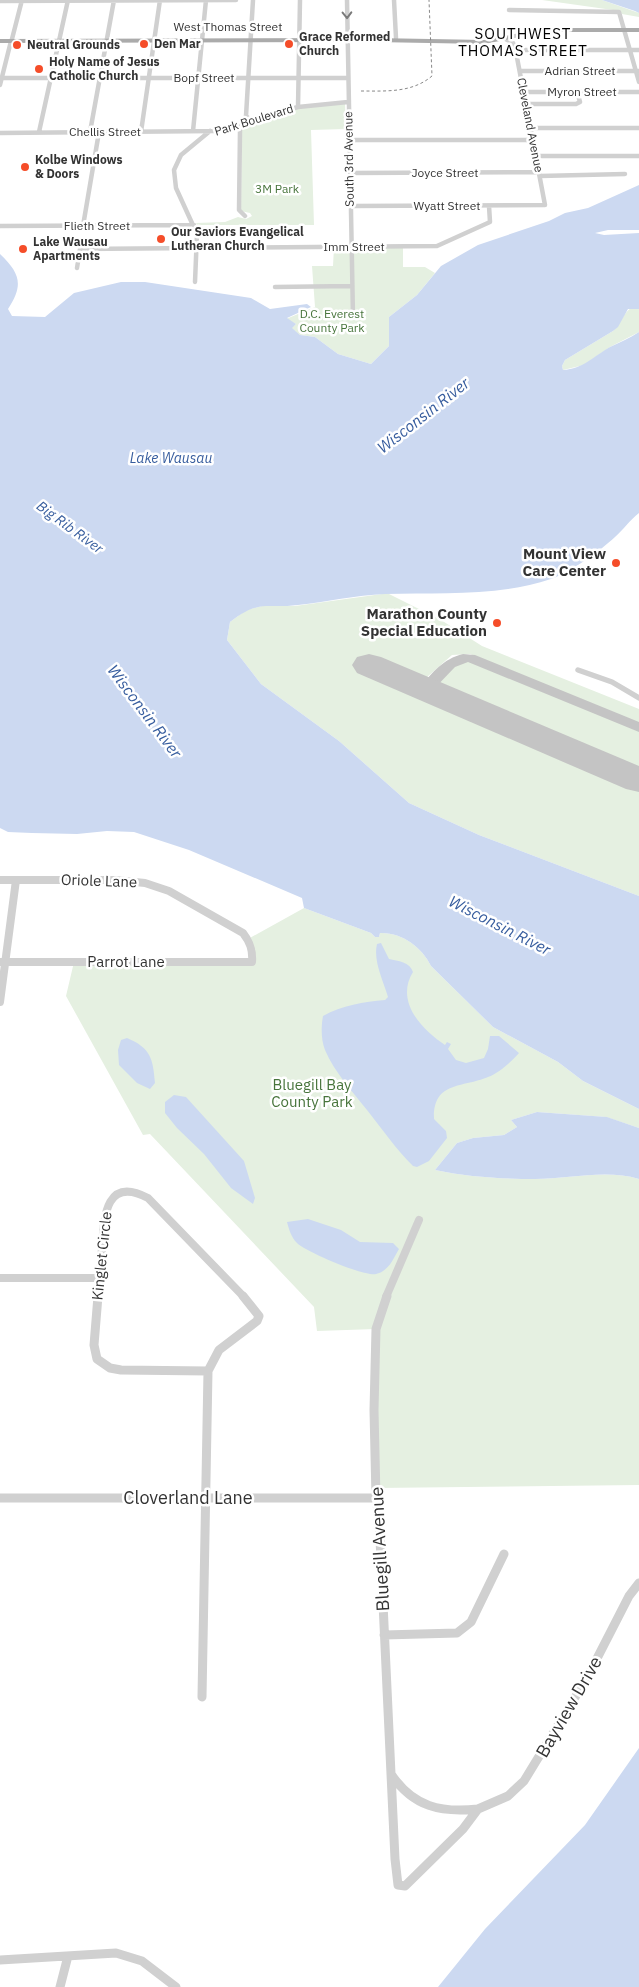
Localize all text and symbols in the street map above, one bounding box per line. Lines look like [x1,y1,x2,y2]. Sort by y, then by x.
one-way arrow [342,12,352,19]
street label: West Thomas Street [174,19,282,34]
district label: SOUTHWEST THOMAS STREET [458,24,588,60]
place label: Grace Reformed Church [299,29,390,58]
place label: Den Mar [154,36,201,51]
place label: Neutral Grounds [27,37,120,52]
marker: Den Mar [138,38,150,50]
marker: Grace Reformed Church [283,38,295,50]
marker: Neutral Grounds [11,39,23,51]
place label: Holy Name of Jesus Catholic Church [49,54,160,83]
marker: Holy Name of Jesus Catholic Church [33,63,45,75]
street label: Adrian Street [544,63,616,78]
street label: Bopf Street [173,70,235,85]
street label: Cleveland Avenue [514,76,547,174]
street label: Myron Street [547,84,617,99]
street label: Park Boulevard [213,100,295,139]
street label: South 3rd Avenue [340,111,357,207]
street label: Chellis Street [69,124,141,139]
place label: Kolbe Windows & Doors [35,152,123,181]
marker: Kolbe Windows & Doors [19,161,31,173]
street label: Joyce Street [411,165,479,180]
park label: 3M Park [255,181,300,196]
street label: Wyatt Street [414,198,481,213]
street label: Flieth Street [64,218,130,233]
place label: Our Saviors Evangelical Lutheran Church [171,224,304,253]
marker: Our Saviors Evangelical Lutheran Church [155,233,167,245]
place label: Lake Wausau Apartments [33,234,108,263]
street label: Imm Street [323,239,385,254]
marker: Lake Wausau Apartments [17,243,29,255]
park label: D.C. Everest County Park [299,306,365,335]
water label: Wisconsin River [373,372,474,457]
water label: Lake Wausau [130,449,212,467]
water label: Big Rib River [33,497,108,558]
place label: Mount View Care Center [522,544,606,580]
marker: Mount View Care Center [610,557,622,569]
place label: Marathon County Special Education [361,604,487,640]
marker: Marathon County Special Education [491,617,503,629]
water label: Wisconsin River [103,660,187,762]
street label: Oriole Lane [61,870,138,891]
water label: Wisconsin River [446,891,555,960]
street label: Parrot Lane [87,952,165,971]
park label: Bluegill Bay County Park [271,1075,353,1111]
street label: Kinglet Circle [87,1211,116,1301]
street label: Cloverland Lane [123,1486,253,1509]
street label: Bluegill Avenue [365,1486,394,1612]
street label: Bayview Drive [530,1652,607,1762]

